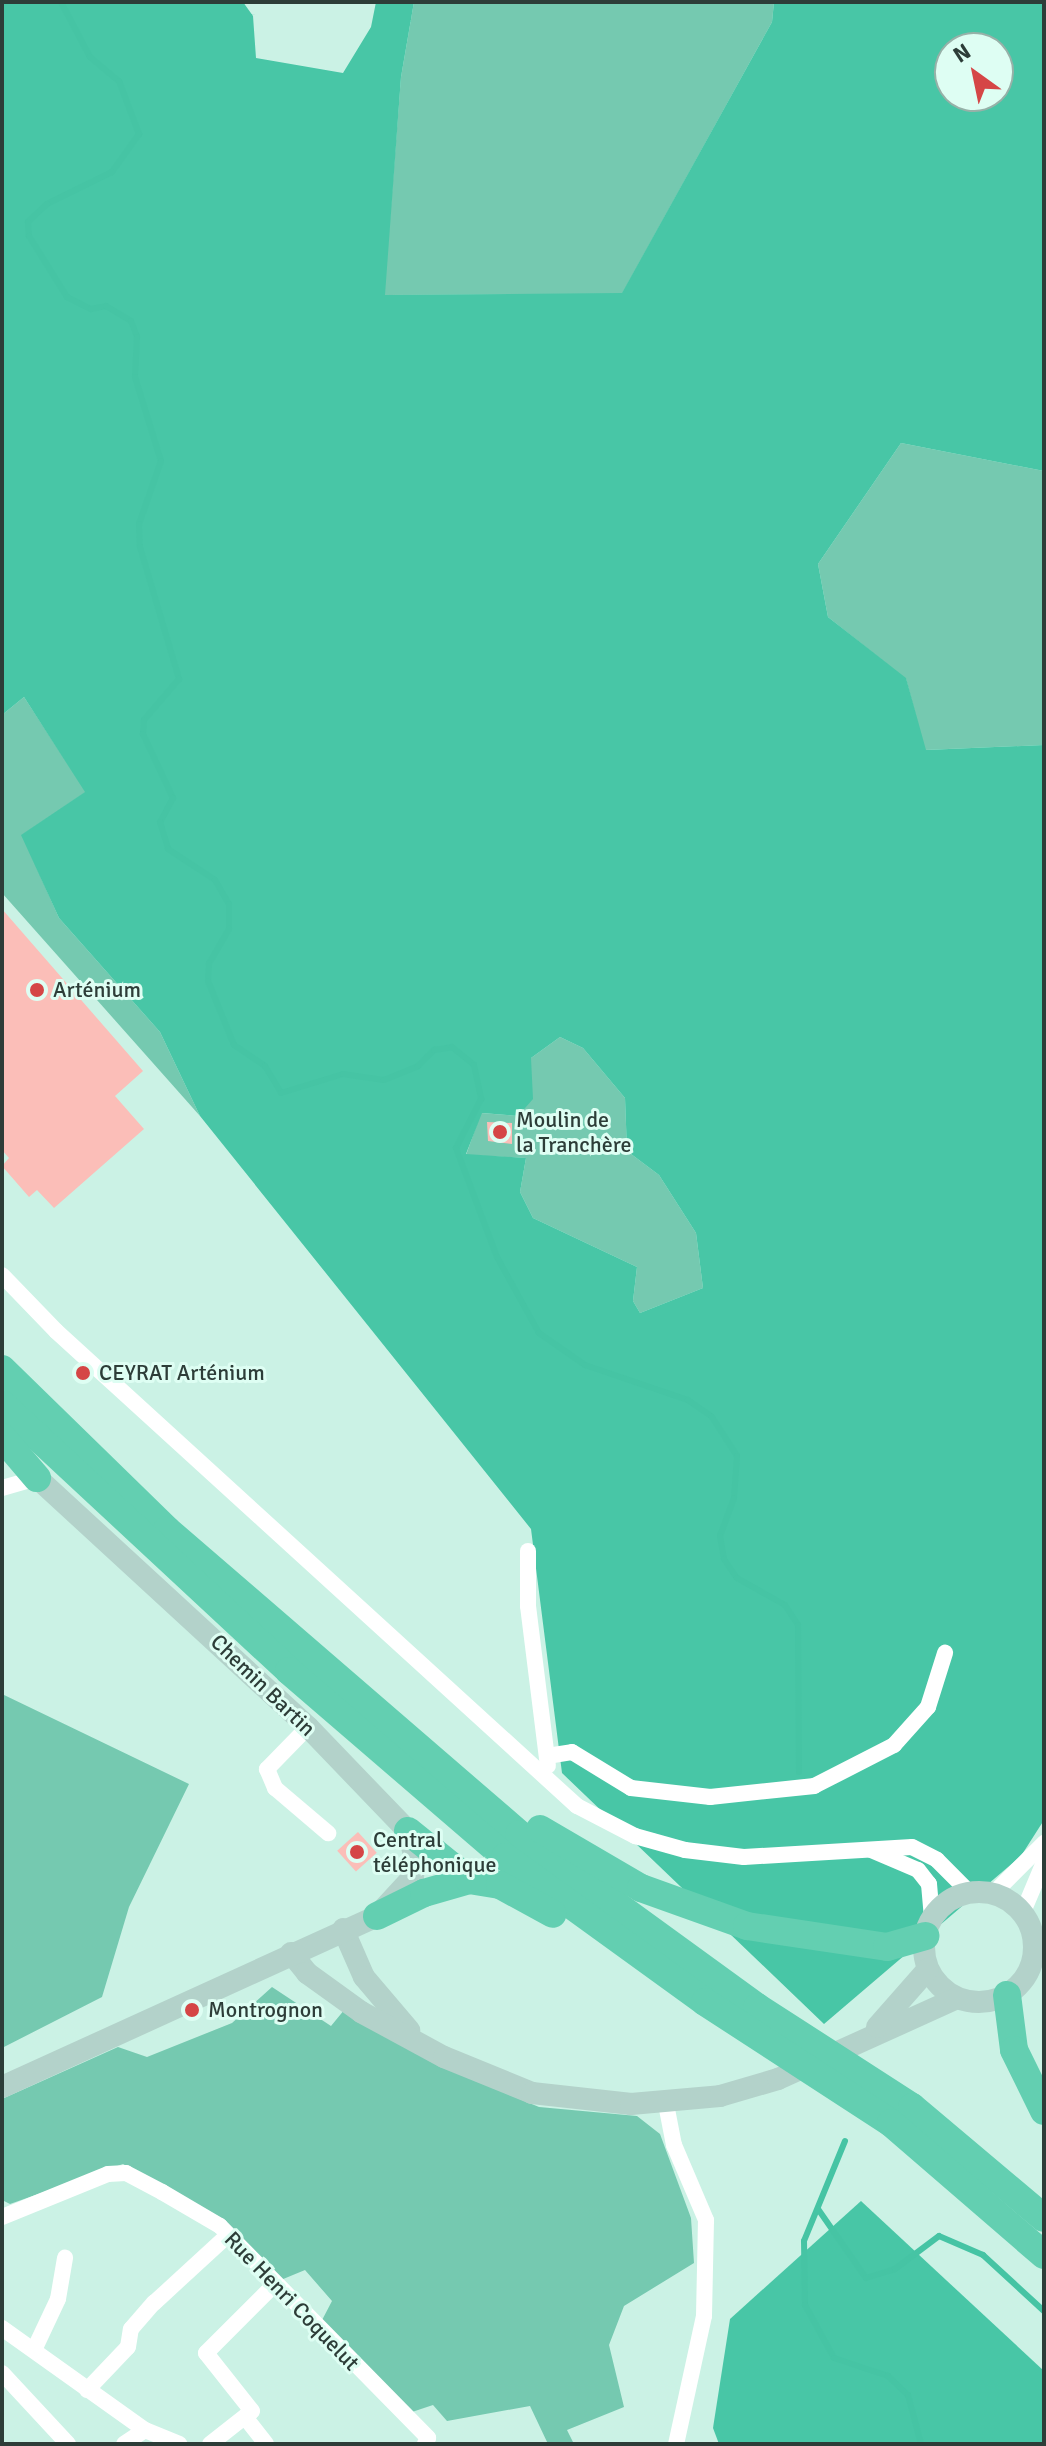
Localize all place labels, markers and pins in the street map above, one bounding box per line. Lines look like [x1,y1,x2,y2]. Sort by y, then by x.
place label: Arténium [53,977,141,1003]
marker: Arténium [28,981,46,999]
place label: Moulin de la Tranchère [516,1106,631,1158]
marker: Moulin de la Tranchère [491,1123,509,1141]
place label: CEYRAT Arténium [99,1360,265,1386]
marker: CEYRAT Arténium [74,1364,92,1382]
place label: Central téléphonique [373,1826,496,1878]
marker: Central téléphonique [348,1843,366,1861]
place label: Montrognon [208,1997,323,2023]
marker: Montrognon [183,2001,201,2019]

